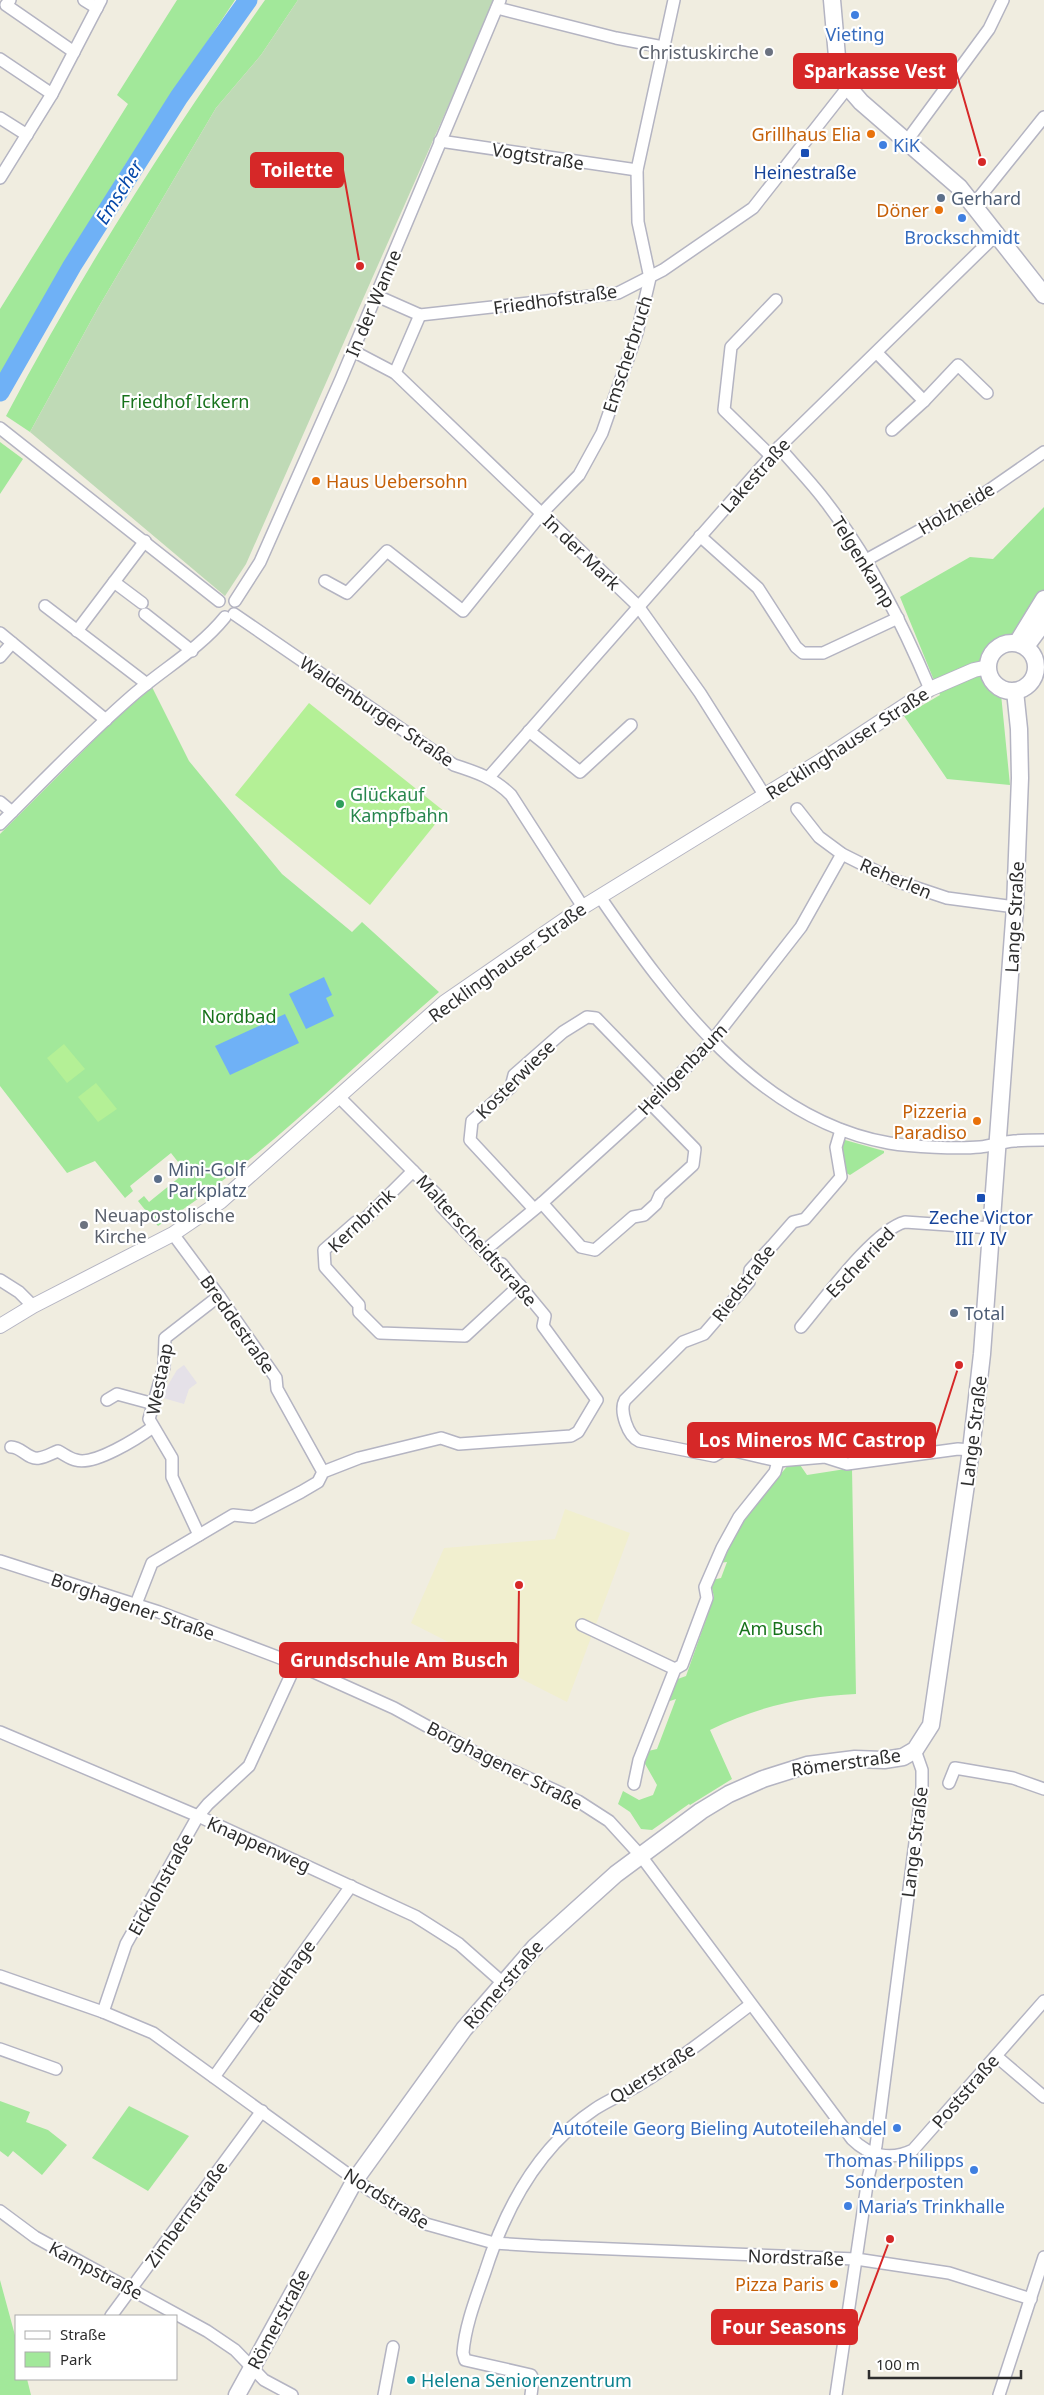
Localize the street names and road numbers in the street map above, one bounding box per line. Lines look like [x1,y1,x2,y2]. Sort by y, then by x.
street label: Vogtstraße [490,137,586,175]
street label: In der Wanne [340,246,406,360]
street label: Friedhofstraße [492,278,618,320]
street label: Emscherbruch [597,292,657,416]
street label: Lakestraße [715,432,795,518]
street label: Holzheide [913,476,999,540]
street label: In der Mark [538,509,626,595]
street label: Telgenkamp [826,512,902,612]
street label: Waldenburger Straße [295,650,459,772]
street label: Recklinghauser Straße [761,681,933,805]
street label: Reherlen [856,852,936,904]
street label: Lange Straße [999,861,1029,973]
street label: Recklinghauser Straße [423,897,591,1027]
street label: Heiligenbaum [632,1018,732,1120]
street label: Kosterwiese [470,1034,560,1124]
street label: Malterscheidtstraße [411,1169,543,1311]
street label: Kernbrink [322,1182,400,1257]
street label: Escherried [820,1222,900,1302]
street label: Riedstraße [706,1239,780,1327]
street label: Breddestraße [195,1270,281,1378]
street label: Westaap [140,1341,178,1417]
street label: Lange Straße [954,1374,992,1488]
street label: Borghagener Straße [48,1567,218,1645]
street label: Borghagener Straße [423,1715,587,1815]
street label: Römerstraße [790,1742,902,1782]
street label: Lange Straße [895,1785,933,1899]
street label: Knappenweg [203,1810,315,1878]
street label: Eicklohstraße [122,1829,198,1939]
street label: Breidehage [244,1935,320,2027]
street label: Römerstraße [458,1935,548,2033]
street label: Querstraße [605,2037,699,2109]
street label: Poststraße [926,2049,1004,2133]
street label: Zimbernstraße [139,2156,233,2272]
street label: Nordstraße [340,2162,434,2234]
street label: Kampstraße [45,2235,147,2305]
street label: Nordstraße [747,2243,845,2271]
street label: Römerstraße [242,2265,314,2373]

